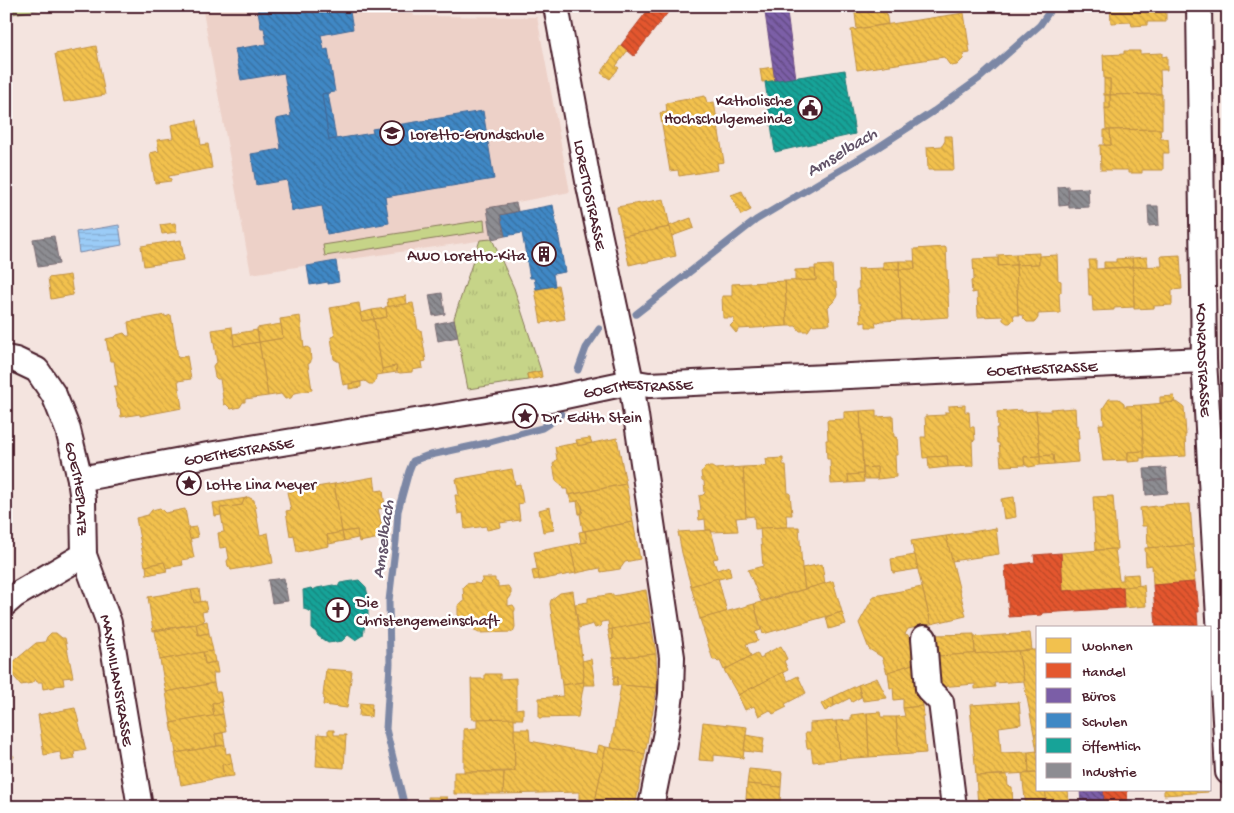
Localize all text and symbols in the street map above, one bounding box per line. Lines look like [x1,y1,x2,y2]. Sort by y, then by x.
place label: Katholische Hochschulgemeinde [664,93,793,130]
public building icon: Katholische Hochschulgemeinde [797,95,823,121]
school or university icon: Loretto-Grundschule [379,120,405,146]
water label: Amselbach [803,124,882,182]
place label: Loretto-Grundschule [410,127,545,146]
street label: LORETTOSTRASSE [568,139,609,253]
building icon: AWO Loretto-Kita [531,241,557,267]
place label: AWO Loretto-Kita [407,248,527,267]
street label: KONRADSTRASSE [1190,303,1213,418]
street label: GOETHESTRASSE [986,359,1099,383]
street label: GOETHESTRASSE [582,375,694,405]
place icon: Dr. Edith Stein [512,403,538,429]
place label: Dr. Edith Stein [541,410,642,429]
street label: GOETHESTRASSE [182,435,296,472]
street label: GOETHEPLATZ [58,440,90,537]
place icon: Lotte Lina Meyer [176,470,202,496]
place label: Lotte Lina Meyer [206,477,317,496]
water label: Amselbach [369,499,400,580]
place label: Die Christengemeinschaft [355,595,500,632]
church icon: Die Christengemeinschaft [325,597,351,623]
street label: MAXIMILIANSTRASSE [94,612,136,749]
legend [1036,626,1212,790]
text: Wohnen [1082,638,1133,656]
text: Handel [1082,664,1126,682]
text: Büros [1081,688,1116,706]
text: Schulen [1082,714,1127,732]
text: Öffentlich [1082,738,1141,756]
text: Industrie [1082,764,1137,782]

